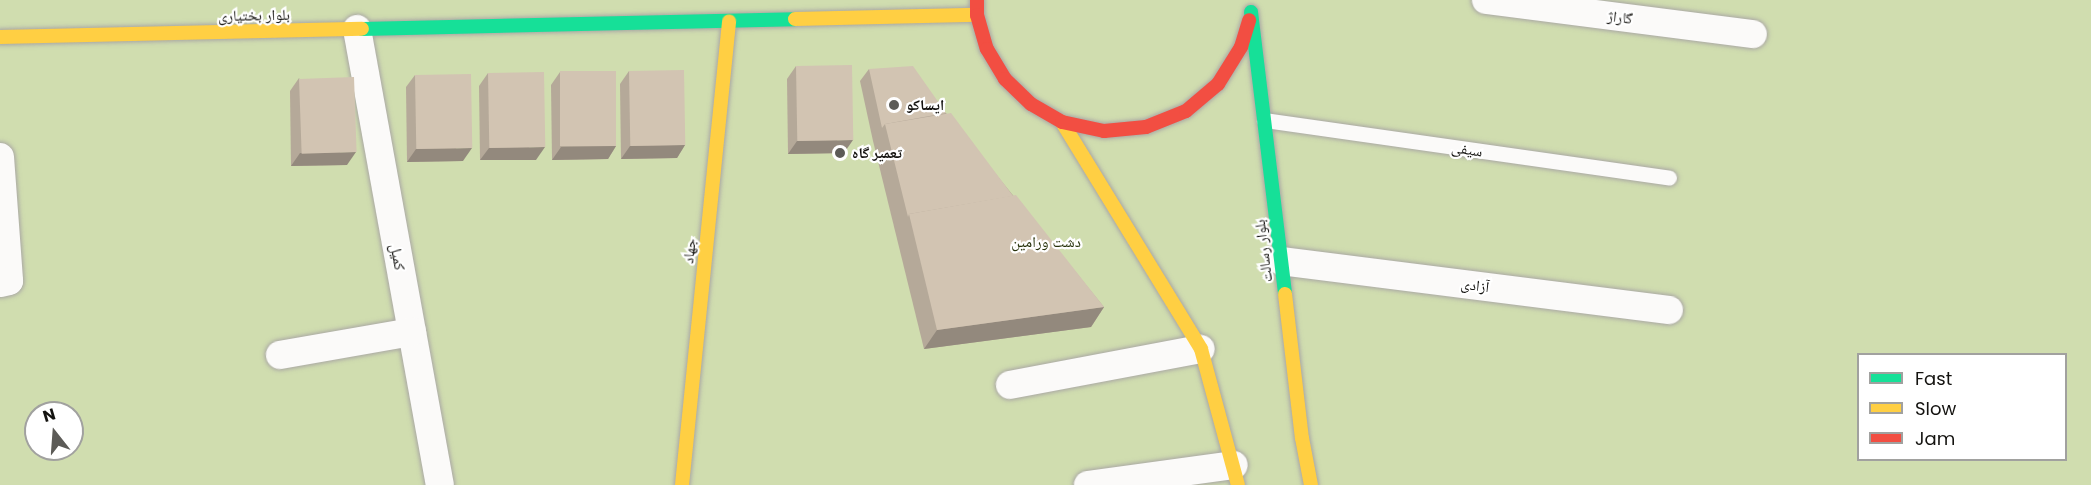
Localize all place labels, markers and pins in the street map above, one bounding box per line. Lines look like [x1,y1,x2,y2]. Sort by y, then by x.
place label: ایساکو [906,96,944,114]
marker: ایساکو [887,98,901,112]
place label: تعمیر گاه [852,144,902,162]
marker: تعمیر گاه [833,146,847,160]

